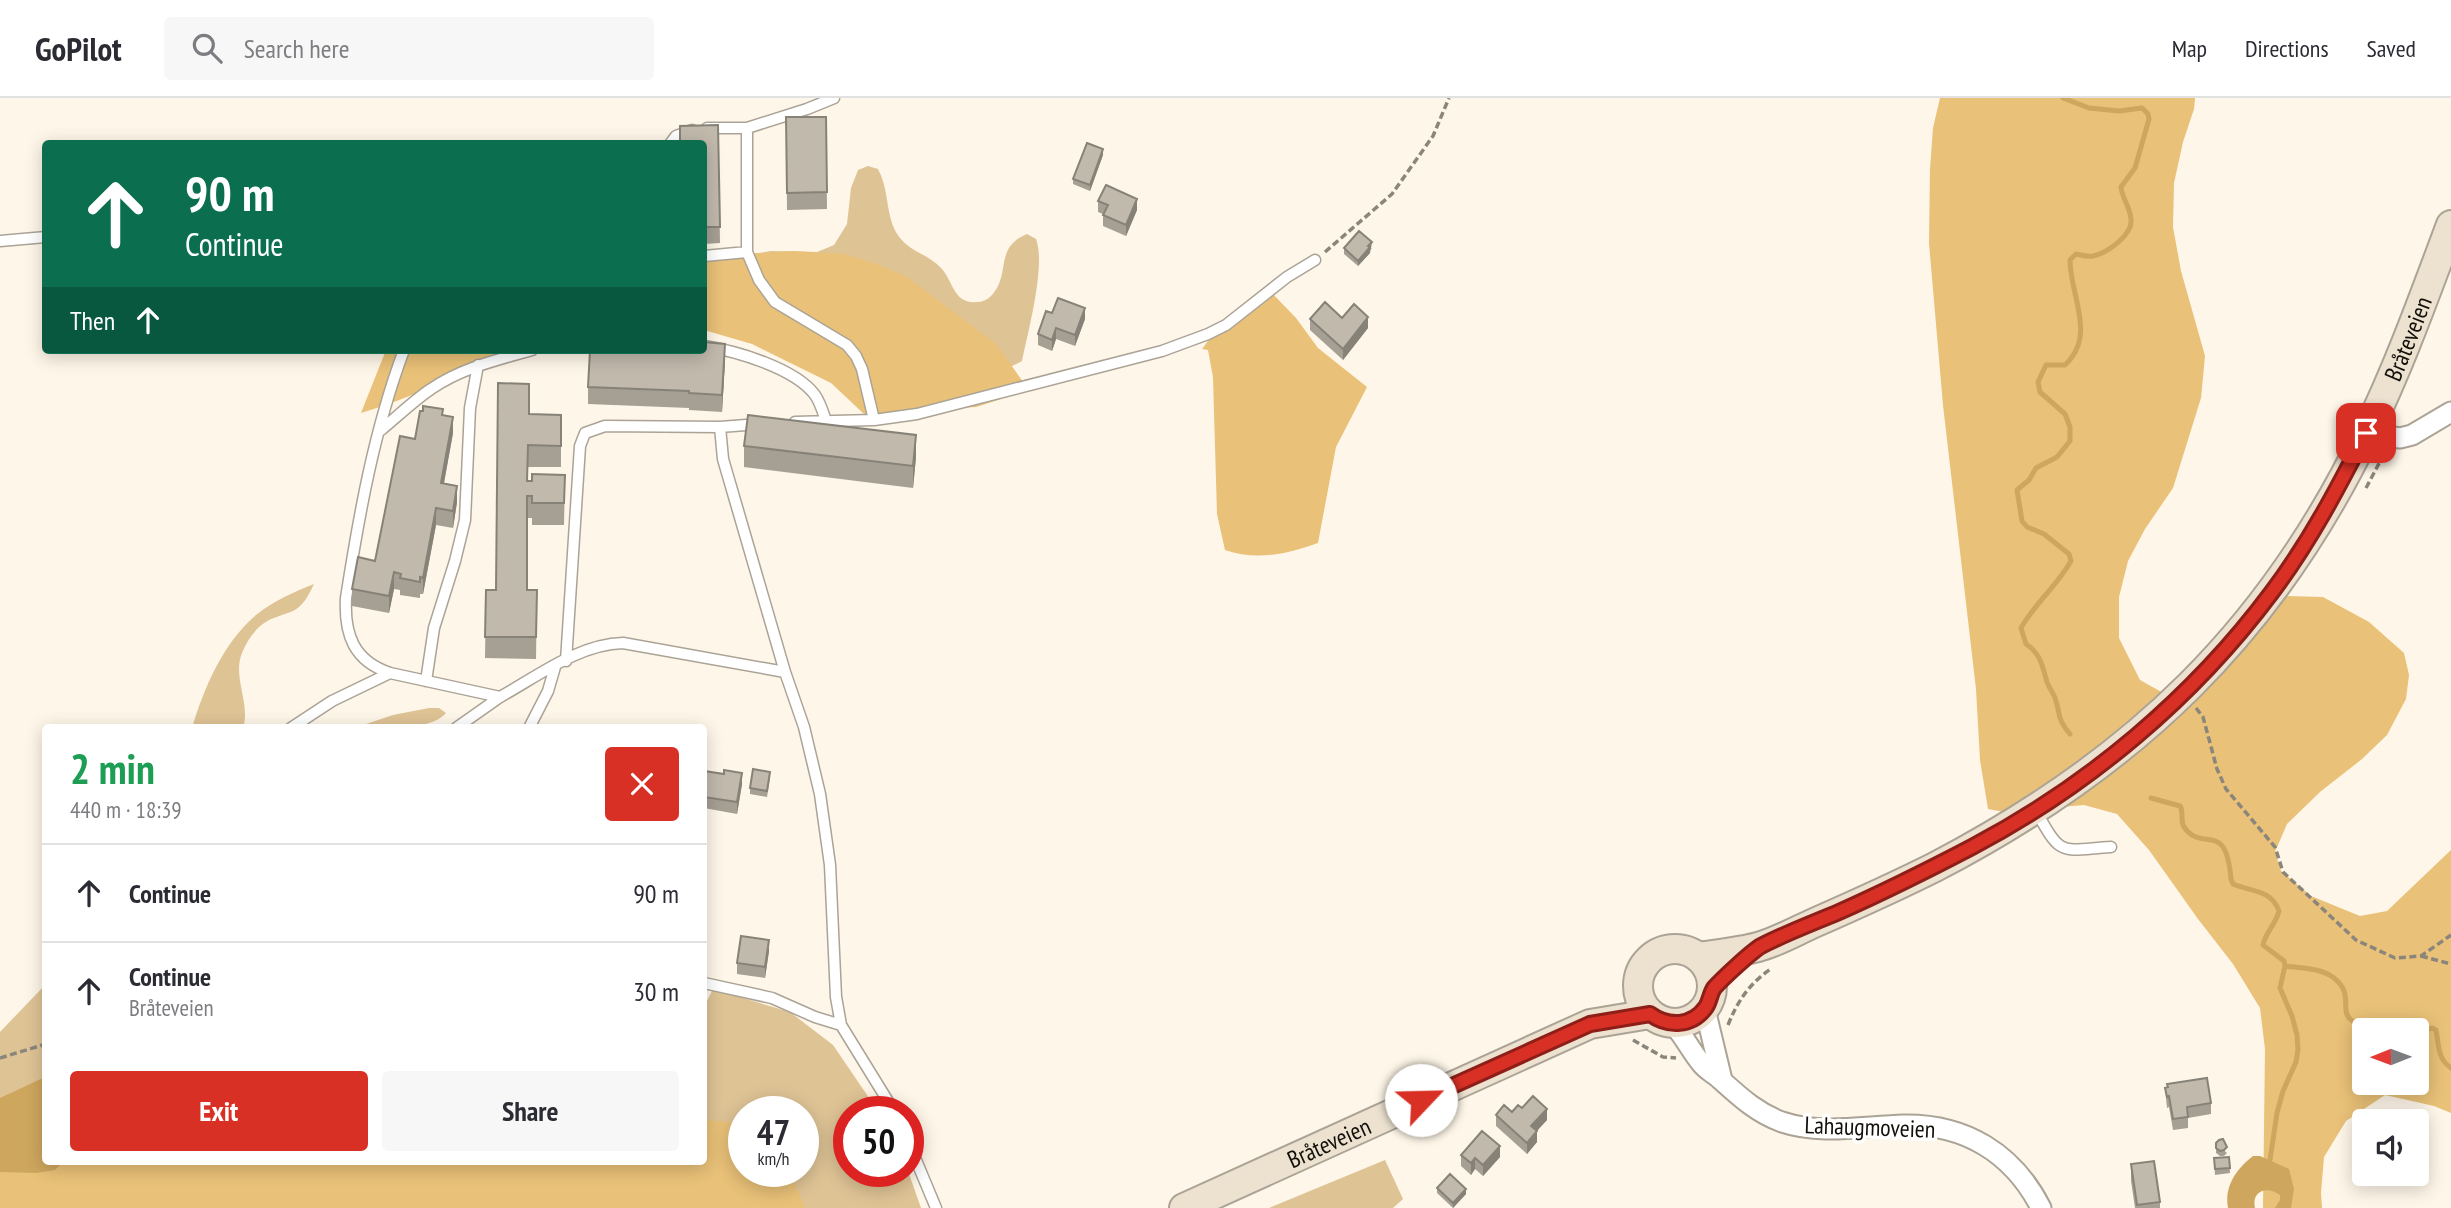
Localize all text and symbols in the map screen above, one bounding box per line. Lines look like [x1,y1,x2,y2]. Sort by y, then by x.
search box [164,17,654,80]
text: GoPilot [35,27,122,70]
icon: search [188,29,226,67]
text: Search here [244,32,349,65]
text: Map [2172,33,2207,64]
text: Directions [2245,33,2329,64]
text: Saved [2367,33,2416,64]
text: 90 m [185,161,274,225]
icon: ahead [70,168,161,259]
text: Continue [185,223,284,265]
street label: Bråteveien [2377,292,2438,386]
icon: ahead [129,301,167,339]
text: Then [70,304,115,337]
pin [2336,403,2396,463]
icon: arrive [2347,414,2385,452]
text: 2 min [70,741,155,796]
button: close [605,747,679,821]
text: 440 m · 18:39 [70,795,182,824]
icon: ahead [70,874,108,912]
text: Continue [129,877,211,910]
text: 90 m [633,877,679,910]
text: Continue [129,960,211,993]
icon: ahead [70,972,108,1010]
text: 30 m [633,975,679,1008]
text: Bråteveien [129,993,214,1022]
north arrow [2352,1018,2429,1096]
map controls [2352,1018,2429,1186]
position arrow [1384,1063,1458,1137]
button: Exit [70,1071,368,1151]
button: Share [382,1071,679,1151]
speed limit sign: 50 [833,1096,924,1187]
text: 47 [757,1109,790,1155]
street label: Lahaugmoveien [1804,1109,1936,1145]
button: sound [2352,1109,2429,1186]
street label: Bråteveien [1282,1110,1375,1175]
text: km/h [758,1147,789,1170]

